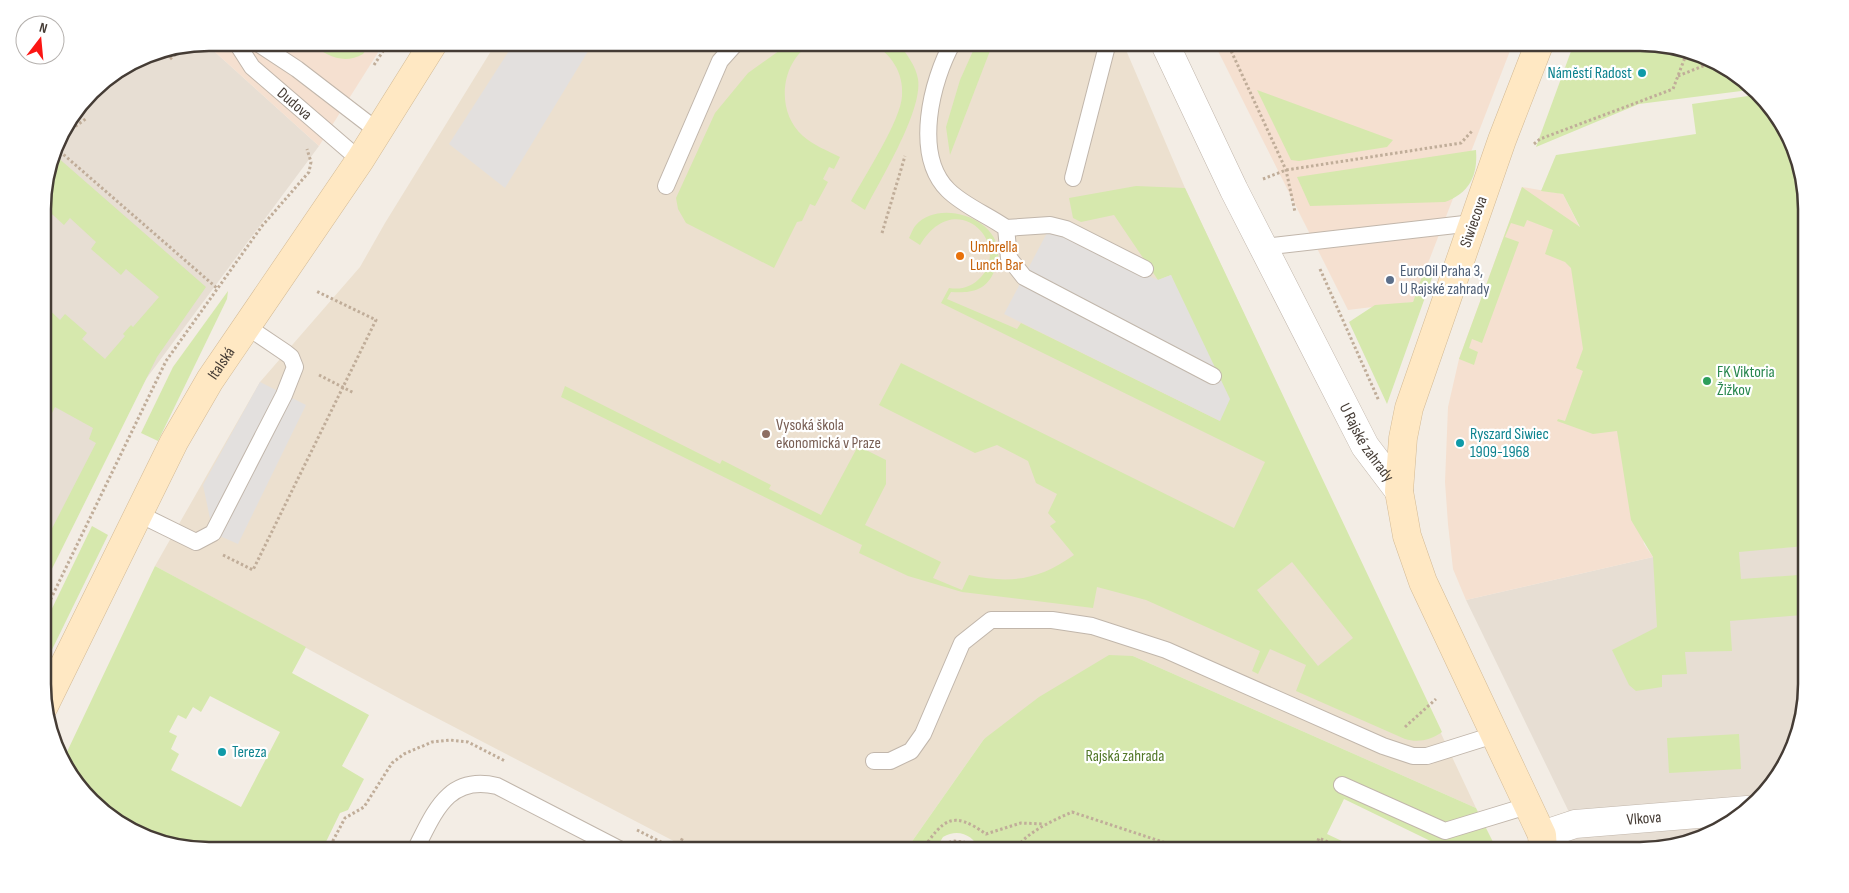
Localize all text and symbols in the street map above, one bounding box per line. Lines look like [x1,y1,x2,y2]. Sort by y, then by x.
north arrow [15,15,65,65]
text: N [38,19,49,37]
place label: Náměstí Radost [1548,64,1632,83]
marker: Náměstí Radost [1636,67,1648,79]
street label: Dudova [273,84,316,124]
street label: Siwiecova [1456,194,1492,250]
place label: Umbrella Lunch Bar [970,238,1024,275]
marker: Umbrella Lunch Bar [954,250,966,262]
place label: EuroOil Praha 3, U Rajské zahrady [1400,262,1489,299]
marker: EuroOil Praha 3, U Rajské zahrady [1384,274,1396,286]
street label: Italská [204,344,239,383]
place label: FK Viktoria Žižkov [1717,363,1775,400]
marker: FK Viktoria Žižkov [1701,375,1713,387]
street label: U Rajské zahrady [1335,400,1398,486]
place label: Vysoká škola ekonomická v Praze [776,416,881,453]
place label: Ryszard Siwiec 1909-1968 [1470,425,1549,462]
marker: Vysoká škola ekonomická v Praze [760,428,772,440]
marker: Ryszard Siwiec 1909-1968 [1454,437,1466,449]
place label: Tereza [232,743,267,762]
marker: Tereza [216,746,228,758]
park label: Rajská zahrada [1086,747,1164,766]
street label: Vlkova [1626,808,1662,829]

